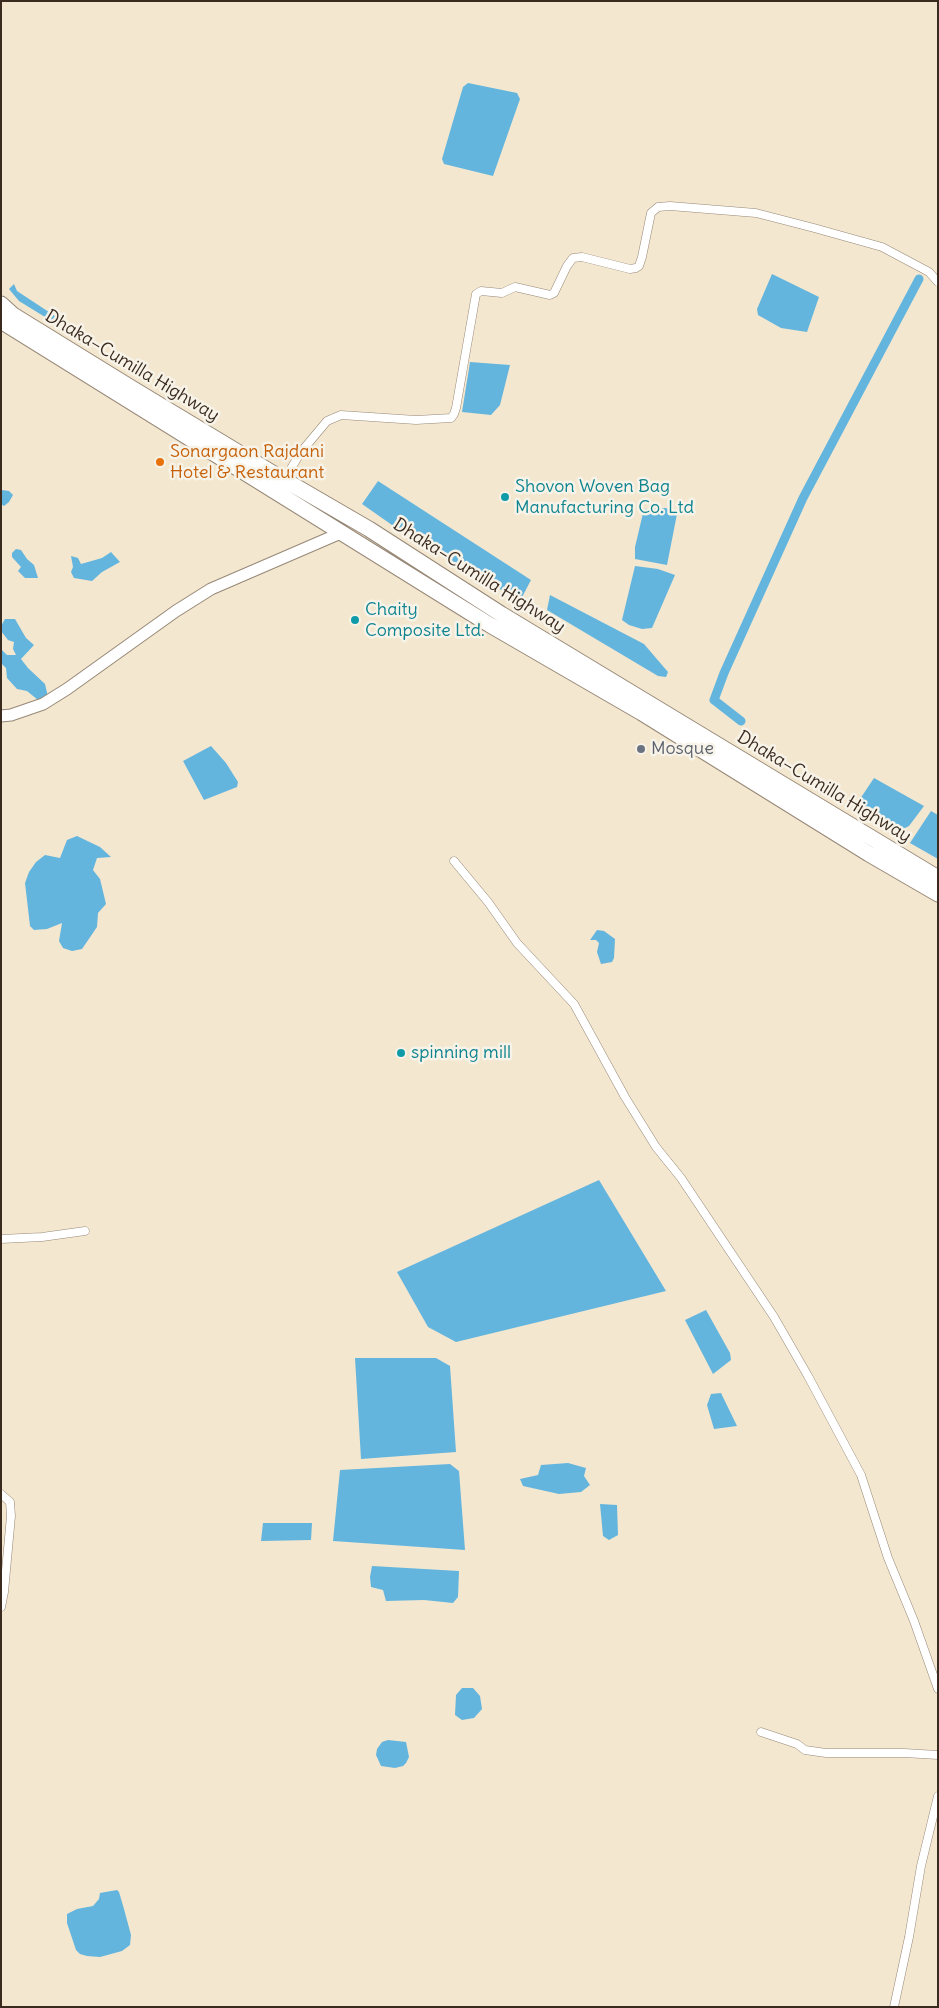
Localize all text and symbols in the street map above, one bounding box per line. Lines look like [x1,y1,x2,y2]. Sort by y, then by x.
street label: Dhaka–Cumilla Highway [41,305,223,427]
place label: Sonargaon Rajdani Hotel & Restaurant [170,441,324,484]
marker: Sonargaon Rajdani Hotel & Restaurant [154,456,166,468]
place label: Shovon Woven Bag Manufacturing Co. Ltd [515,476,694,518]
marker: Shovon Woven Bag Manufacturing Co. Ltd [499,491,511,503]
street label: Dhaka–Cumilla Highway [389,514,569,638]
place label: Chaity Composite Ltd. [365,599,485,642]
marker: Chaity Composite Ltd. [349,614,361,626]
street label: Dhaka–Cumilla Highway [733,726,915,848]
place label: Mosque [651,738,714,760]
marker: Mosque [635,743,647,755]
place label: spinning mill [411,1042,511,1064]
marker: spinning mill [395,1047,407,1059]

